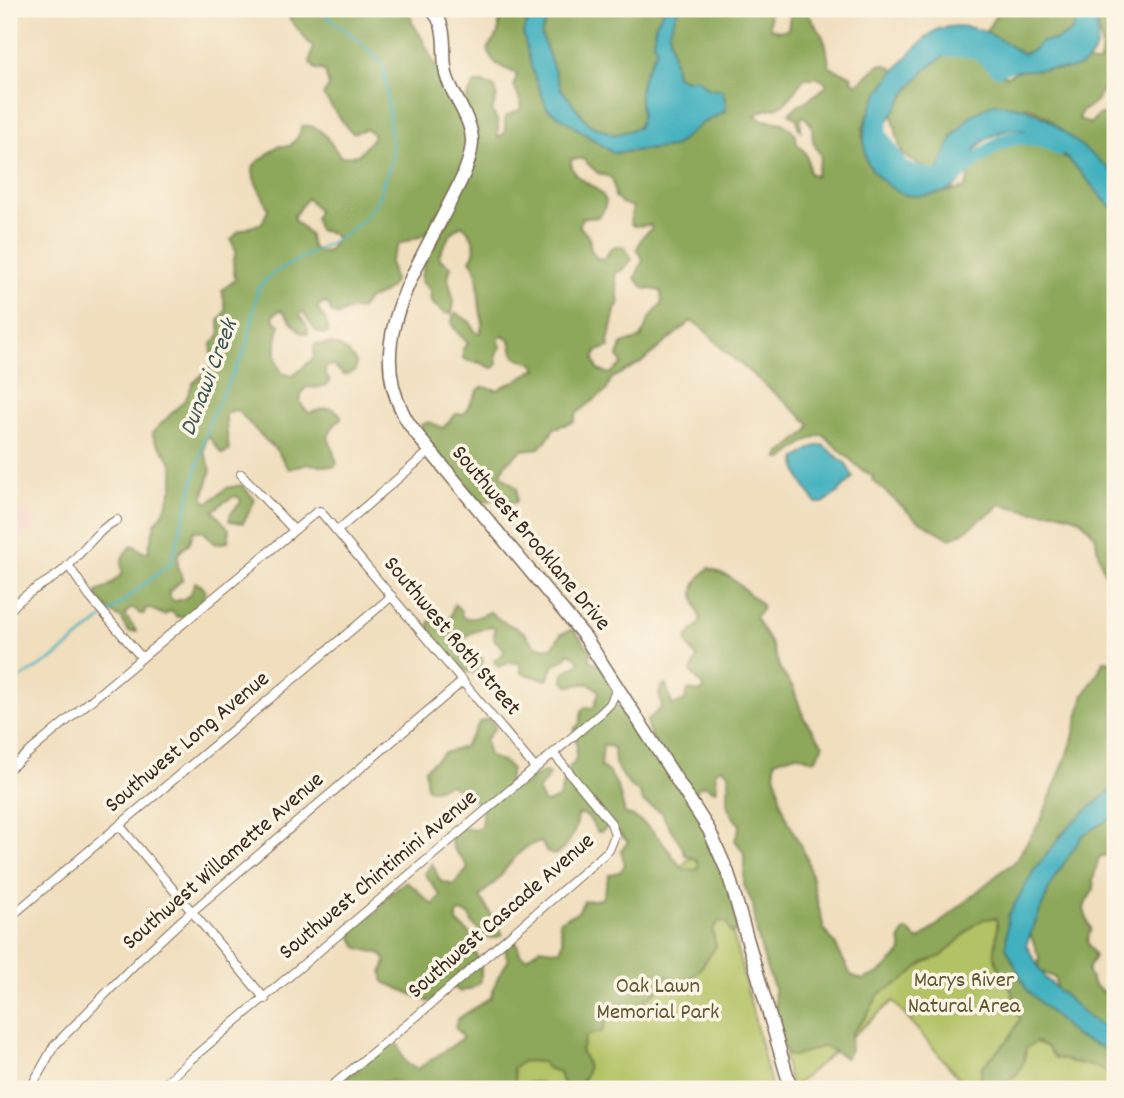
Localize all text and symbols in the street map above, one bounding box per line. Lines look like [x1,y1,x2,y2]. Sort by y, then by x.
water label: Dunawi Creek [172,313,249,441]
street label: Southwest Brooklane Drive [442,439,618,639]
street label: Southwest Roth Street [374,550,528,724]
street label: Southwest Long Avenue [98,664,278,822]
street label: Southwest Willamette Avenue [116,765,332,959]
street label: Southwest Chintimini Avenue [273,783,485,969]
street label: Southwest Cascade Avenue [401,826,603,1008]
park label: Marys River Natural Area [908,965,1022,1024]
park label: Oak Lawn Memorial Park [596,971,720,1030]

